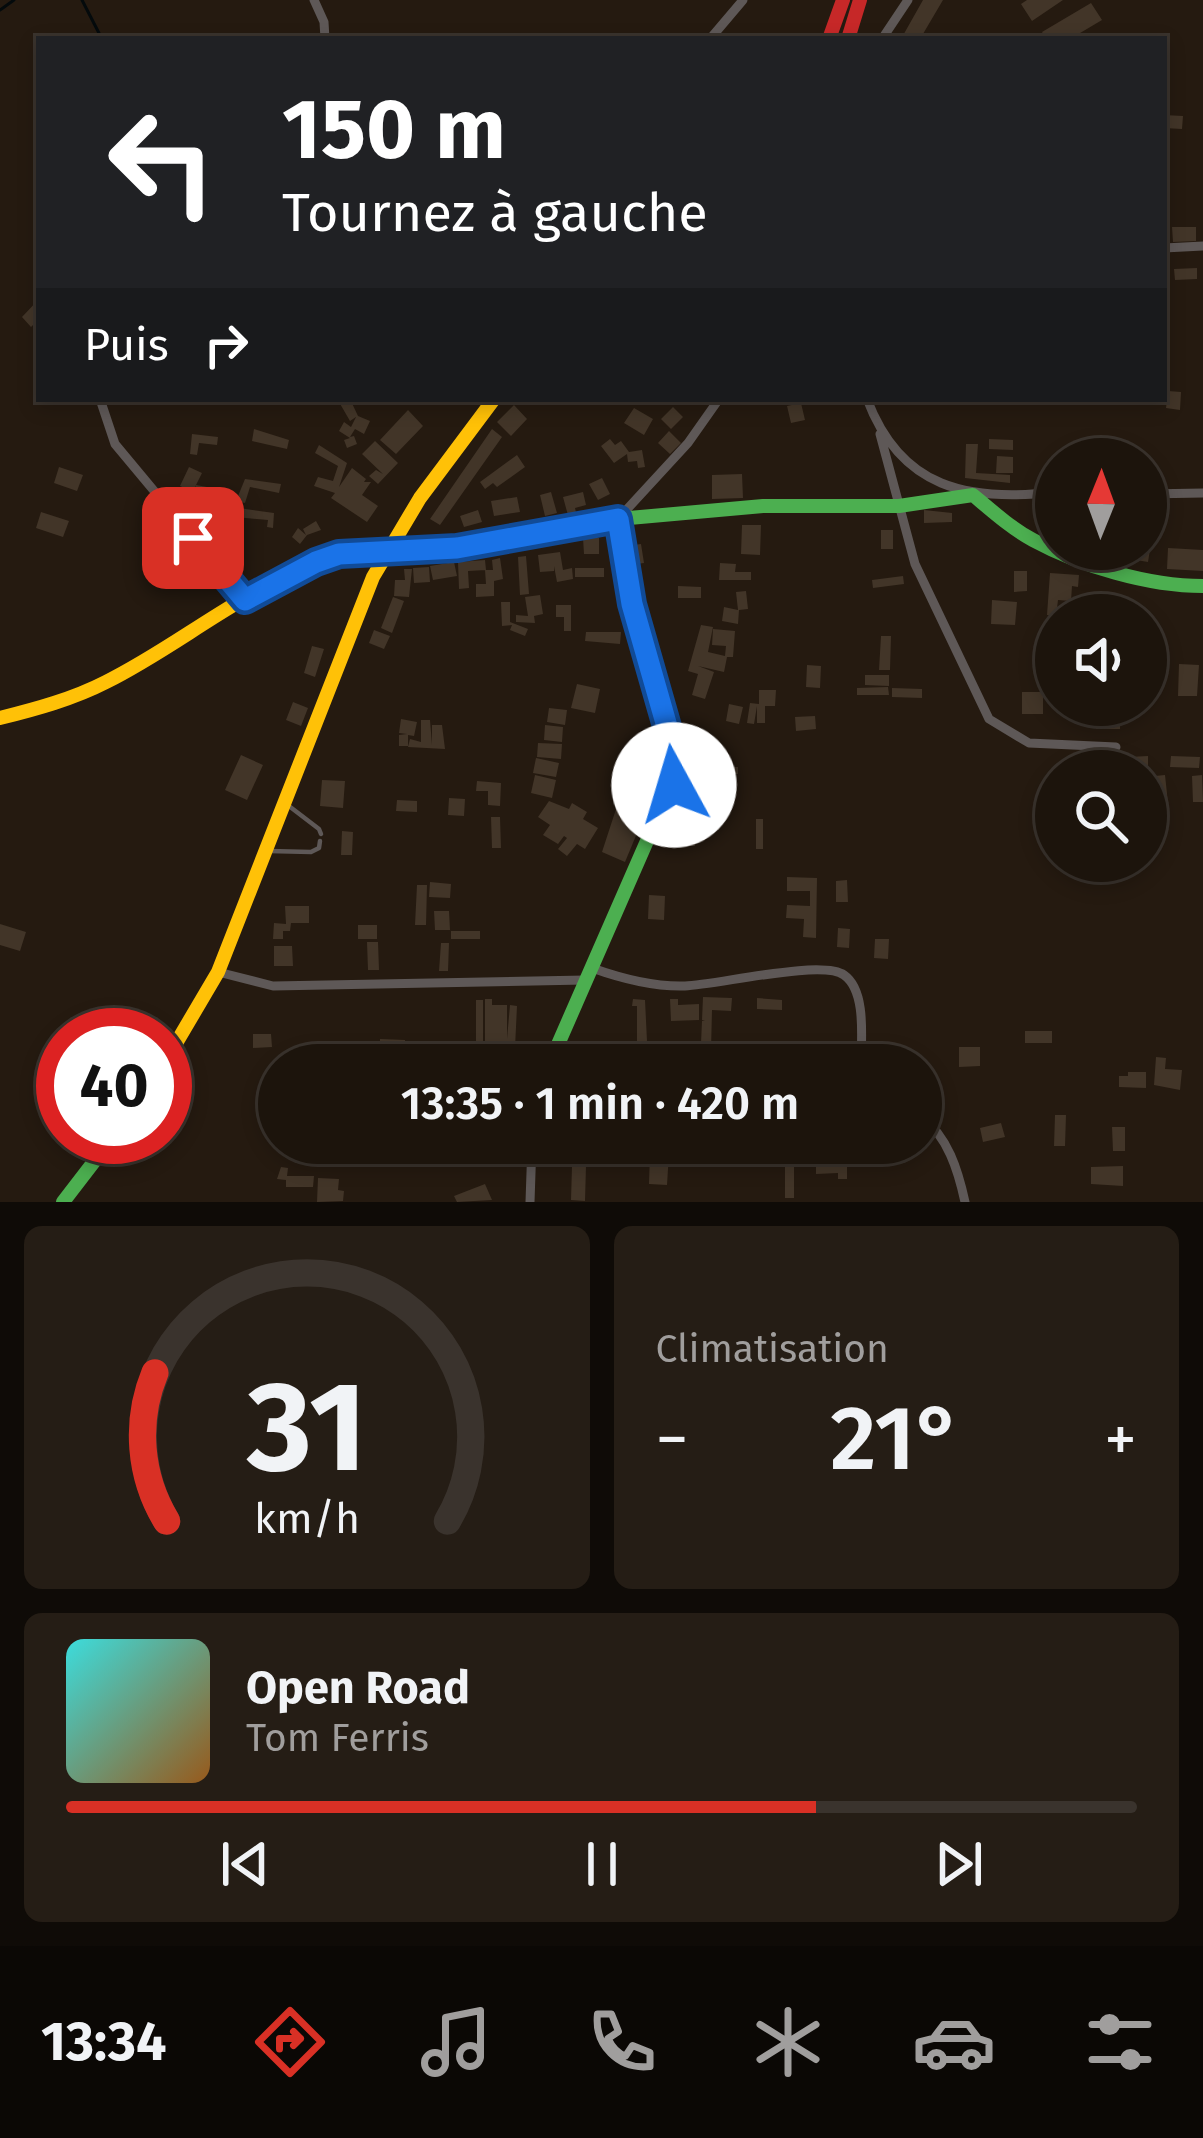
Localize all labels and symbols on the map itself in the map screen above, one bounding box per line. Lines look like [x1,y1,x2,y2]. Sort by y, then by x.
north arrow [1035,438,1167,570]
pin [142,487,244,589]
position arrow [611,722,737,848]
speed limit sign: 40 [36,1008,192,1164]

